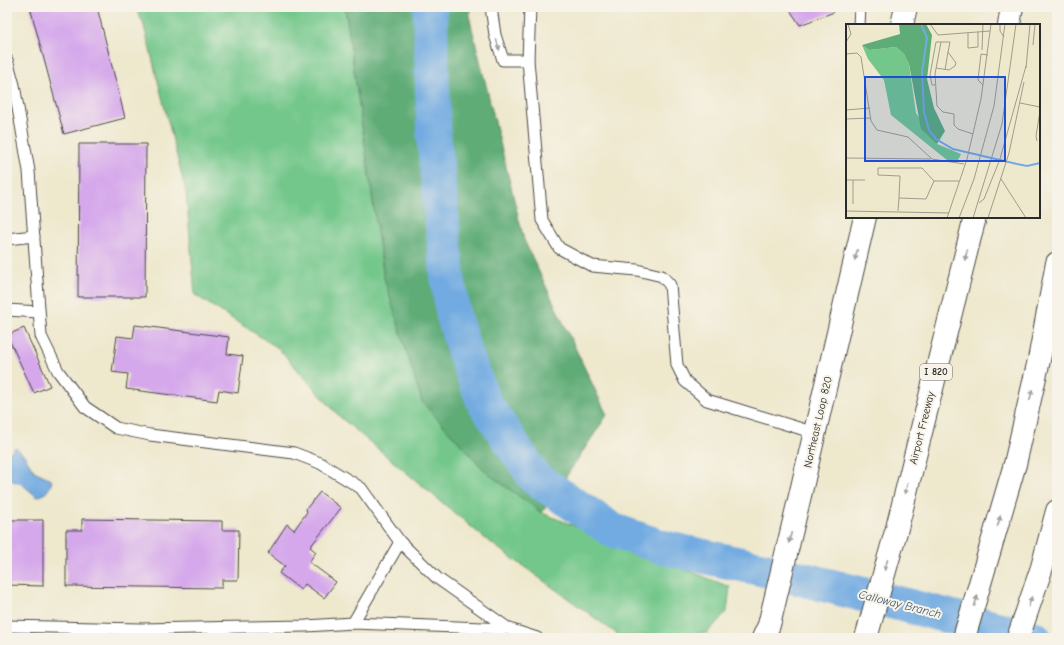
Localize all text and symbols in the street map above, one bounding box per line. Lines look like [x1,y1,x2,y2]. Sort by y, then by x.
inset map [846,24,1040,218]
one-way arrow [496,39,502,52]
one-way arrow [852,249,858,261]
one-way arrow [963,249,969,261]
road number: I 820 [920,364,952,380]
street label: Northeast Loop 820 [801,375,835,469]
one-way arrow [1028,389,1034,401]
street label: Airport Freeway [907,390,937,466]
one-way arrow [903,483,909,496]
one-way arrow [996,515,1002,527]
one-way arrow [787,533,793,545]
one-way arrow [883,559,889,571]
water label: Calloway Branch [857,587,943,621]
one-way arrow [973,594,979,606]
one-way arrow [1027,596,1033,608]

